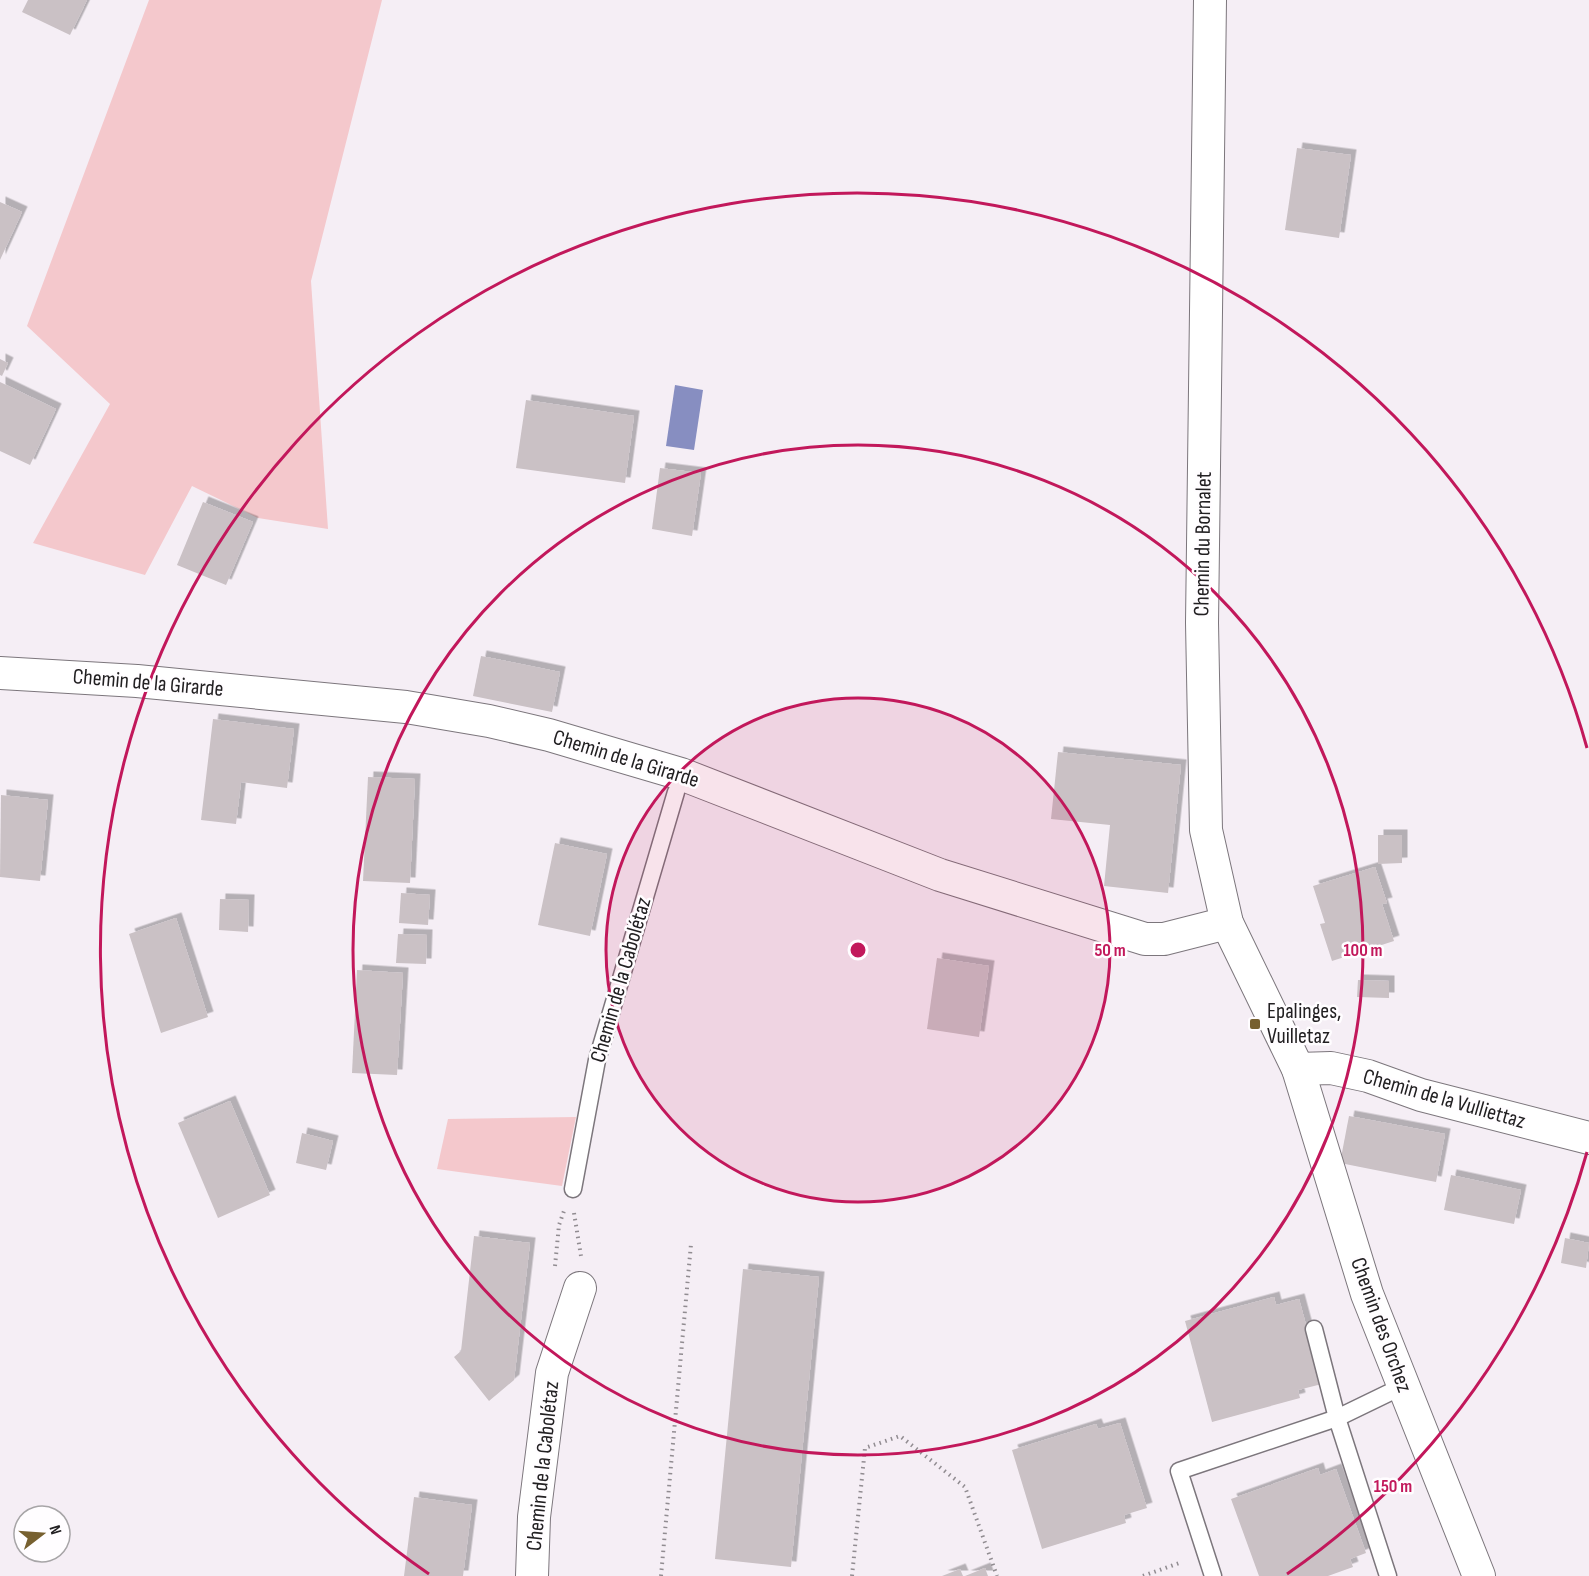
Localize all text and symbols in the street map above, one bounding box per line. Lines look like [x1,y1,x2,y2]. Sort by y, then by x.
street label: Chemin du Bornalet [1188,471,1218,617]
street label: Chemin de la Girarde [72,663,224,703]
street label: Chemin de la Girarde [550,724,702,794]
street label: Chemin de la Cabolétaz [585,894,658,1066]
centre of rings [848,940,868,960]
text: 50 m [1094,940,1126,961]
text: 100 m [1344,940,1383,961]
place label: Epalinges, Vuilletaz [1267,998,1341,1050]
marker: Epalinges, Vuilletaz [1248,1017,1262,1031]
street label: Chemin de la Vulliettaz [1360,1063,1528,1135]
street label: Chemin des Orchez [1344,1254,1418,1396]
street label: Chemin de la Cabolétaz [521,1380,565,1552]
text: 150 m [1374,1476,1412,1497]
north arrow [12,1504,72,1564]
text: N [45,1523,65,1537]

